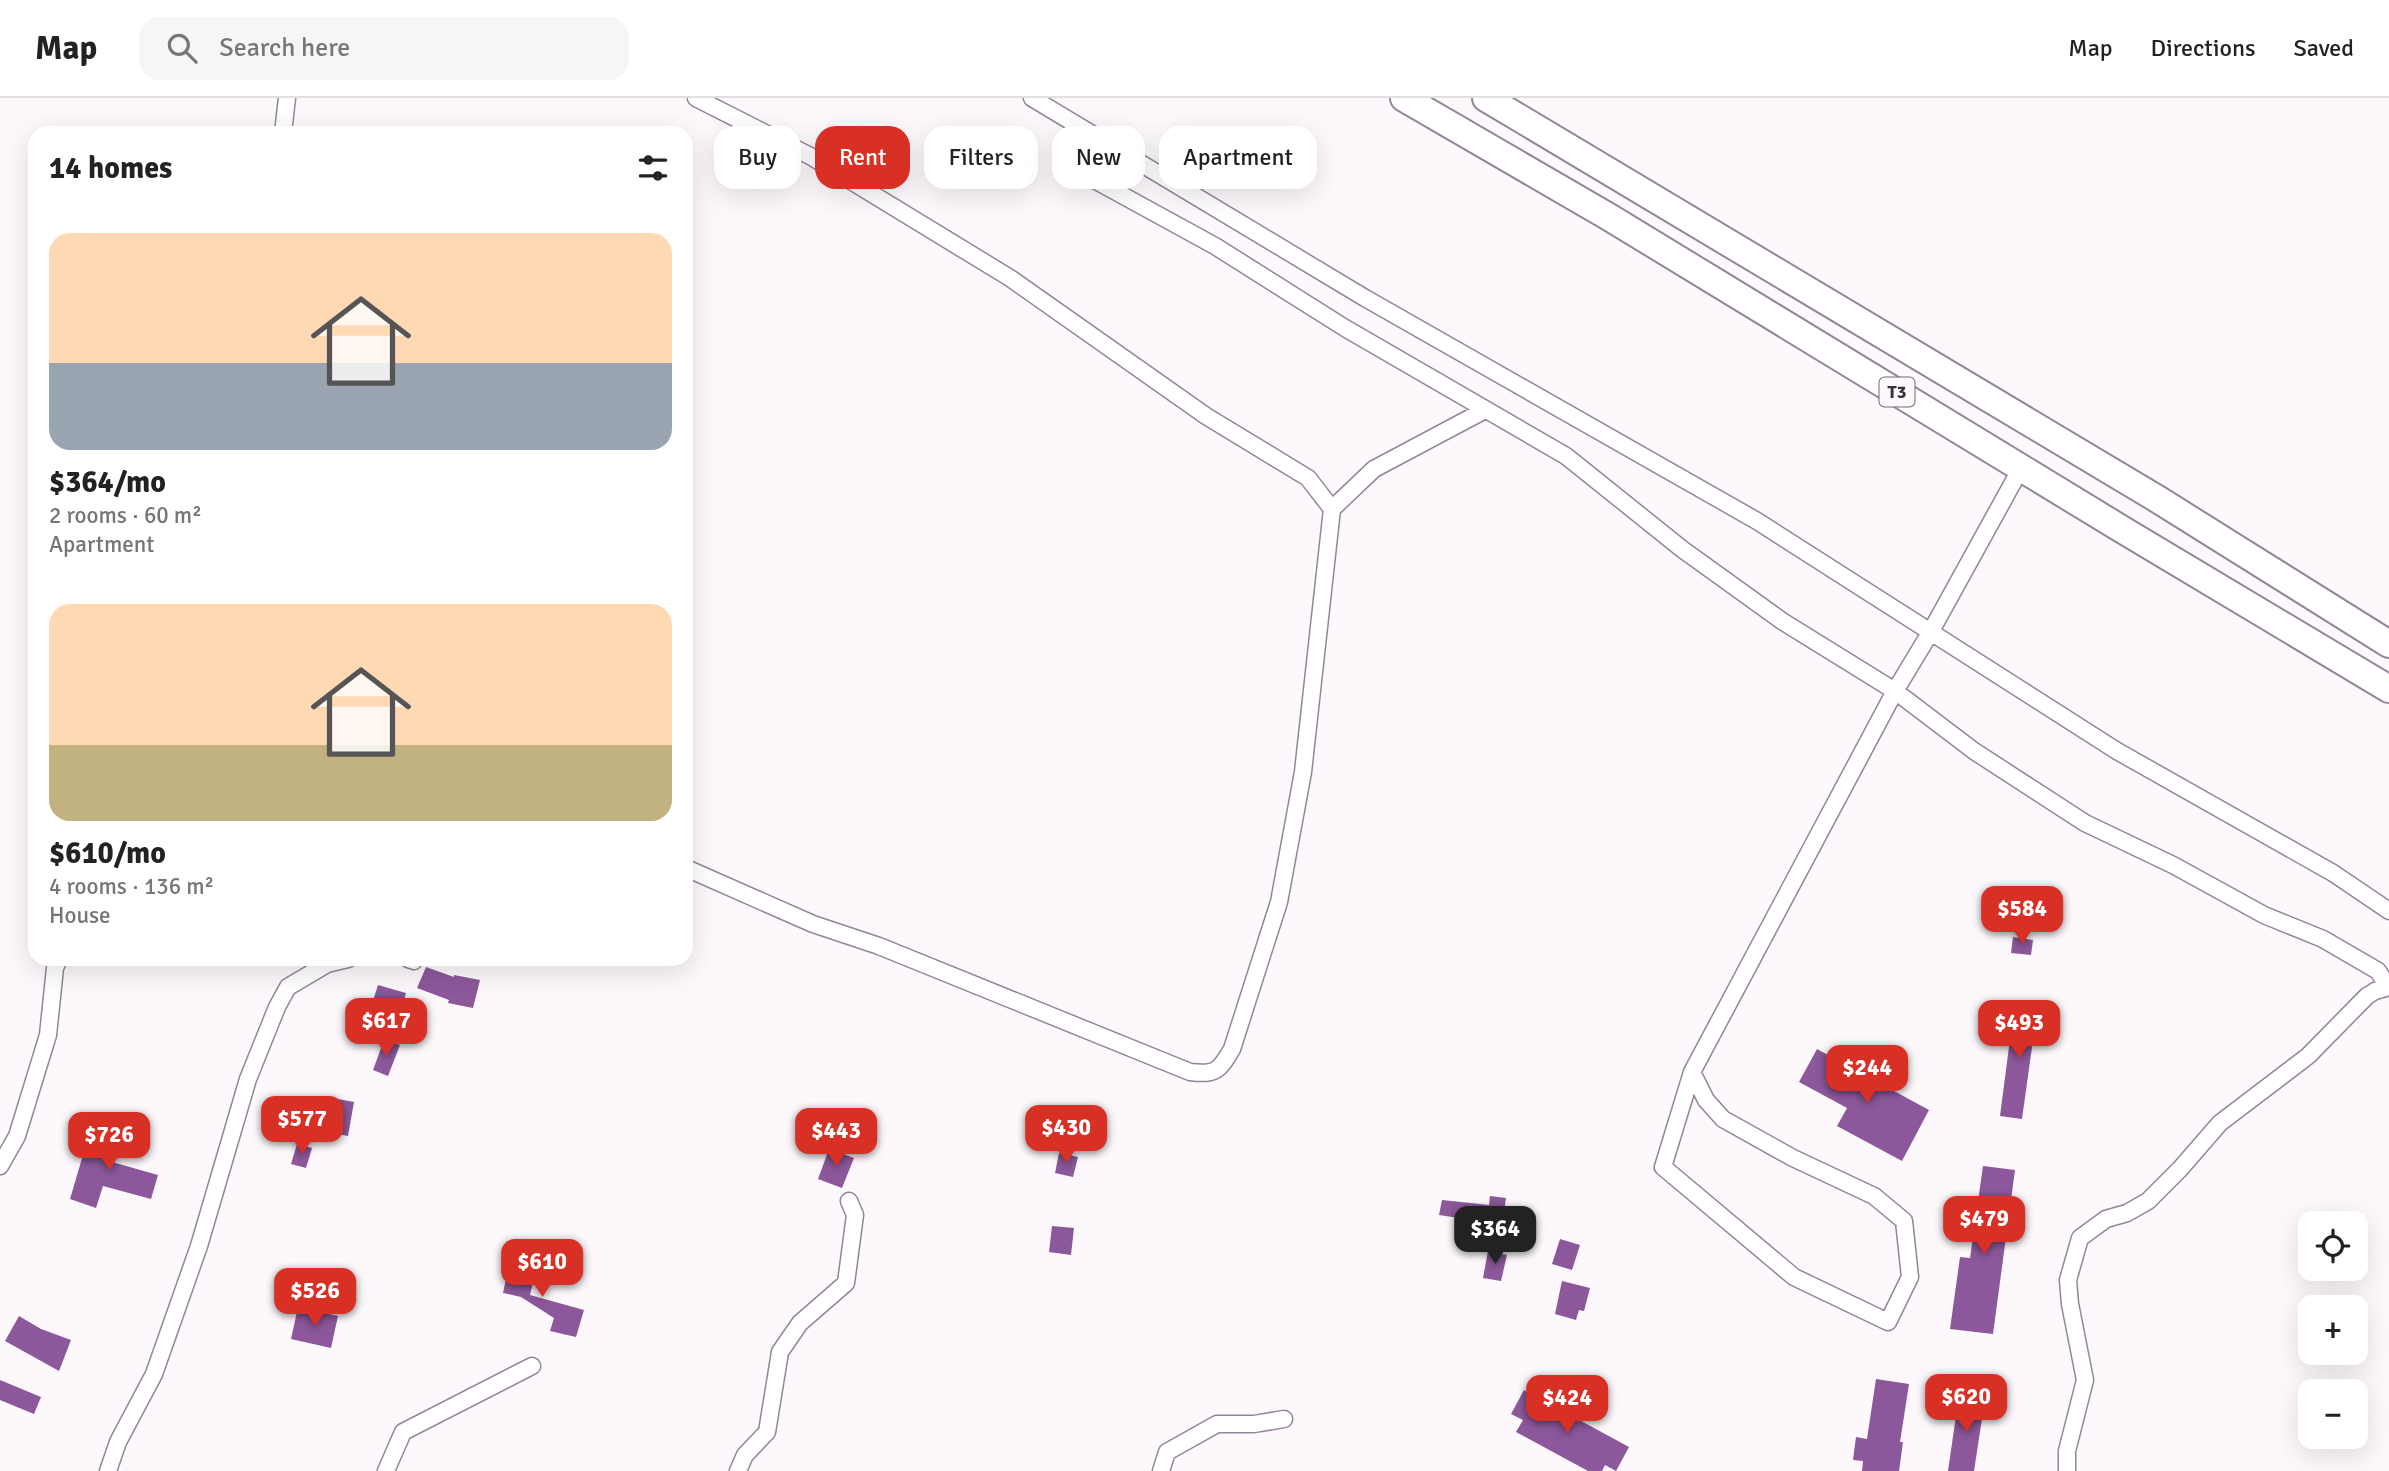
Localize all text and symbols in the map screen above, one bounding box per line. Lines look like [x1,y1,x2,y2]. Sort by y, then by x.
search box [139,17,629,80]
text: Map [35,28,97,69]
icon: search [163,29,201,67]
text: Search here [219,32,350,64]
text: Map [2068,33,2113,63]
text: Directions [2151,33,2256,63]
text: Saved [2294,33,2354,63]
chip: Buy [714,126,801,189]
chip: Rent [815,126,910,189]
chip: Filters [924,126,1038,189]
chip: New [1052,126,1145,189]
chip: Apartment [1159,126,1317,189]
icon: filters [634,149,672,187]
text: 14 homes [49,150,172,187]
icon: home [298,278,424,404]
road number: T3 [1880,378,1914,406]
text: $364/mo [49,464,166,501]
text: 2 rooms · 60 m² [49,501,202,530]
text: Apartment [49,530,154,559]
icon: home [298,649,424,775]
text: $610/mo [49,835,166,872]
text: 4 rooms · 136 m² [49,872,214,901]
pin: $584 [1981,886,2063,946]
text: $584 [1997,894,2047,923]
text: House [49,901,111,930]
pin: $617 [345,998,427,1058]
pin: $493 [1978,1000,2060,1060]
text: $617 [361,1006,411,1035]
text: $493 [1994,1008,2044,1037]
pin: $244 [1826,1046,1908,1105]
text: $244 [1842,1053,1892,1082]
pin: $577 [261,1096,343,1156]
text: $577 [277,1104,327,1133]
pin: $430 [1025,1105,1107,1165]
pin: $443 [795,1108,877,1168]
pin: $726 [68,1112,150,1172]
text: $430 [1041,1113,1091,1142]
text: $443 [811,1116,861,1145]
text: $726 [84,1120,134,1149]
pin: $479 [1943,1196,2025,1256]
text: $479 [1959,1204,2009,1233]
pin: $364 [1454,1206,1536,1266]
map controls [2298,1211,2368,1449]
button: locate [2298,1211,2368,1281]
text: $364 [1470,1214,1520,1243]
pin: $610 [501,1240,583,1299]
text: $610 [517,1247,567,1276]
pin: $526 [274,1268,356,1328]
text: $526 [290,1276,340,1305]
button: + [2298,1295,2368,1365]
pin: $620 [1925,1374,2007,1434]
pin: $424 [1526,1376,1608,1435]
button: − [2298,1379,2368,1449]
text: $620 [1941,1382,1991,1411]
text: $424 [1542,1383,1592,1412]

